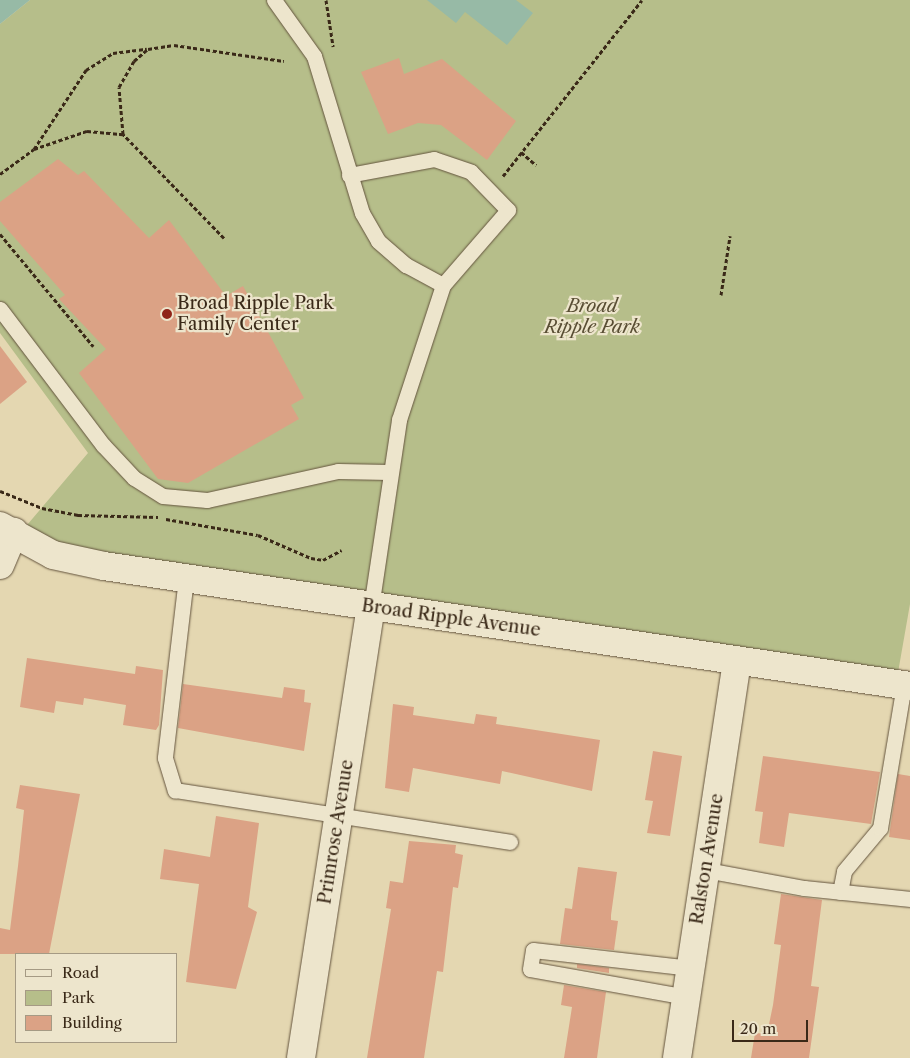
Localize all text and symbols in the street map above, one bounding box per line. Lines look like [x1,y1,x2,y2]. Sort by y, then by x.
place label: Broad Ripple Park Family Center [177,293,333,336]
park label: Broad Ripple Park [544,296,640,338]
marker: Broad Ripple Park Family Center [161,308,173,320]
street label: Broad Ripple Avenue [360,595,542,641]
street label: Primrose Avenue [314,758,358,906]
street label: Ralston Avenue [686,792,728,926]
legend [15,953,178,1043]
text: Road [62,963,99,982]
text: Park [62,988,95,1007]
scale bar [735,1010,811,1042]
text: Building [62,1013,122,1032]
text: 20 m [740,1019,776,1038]

